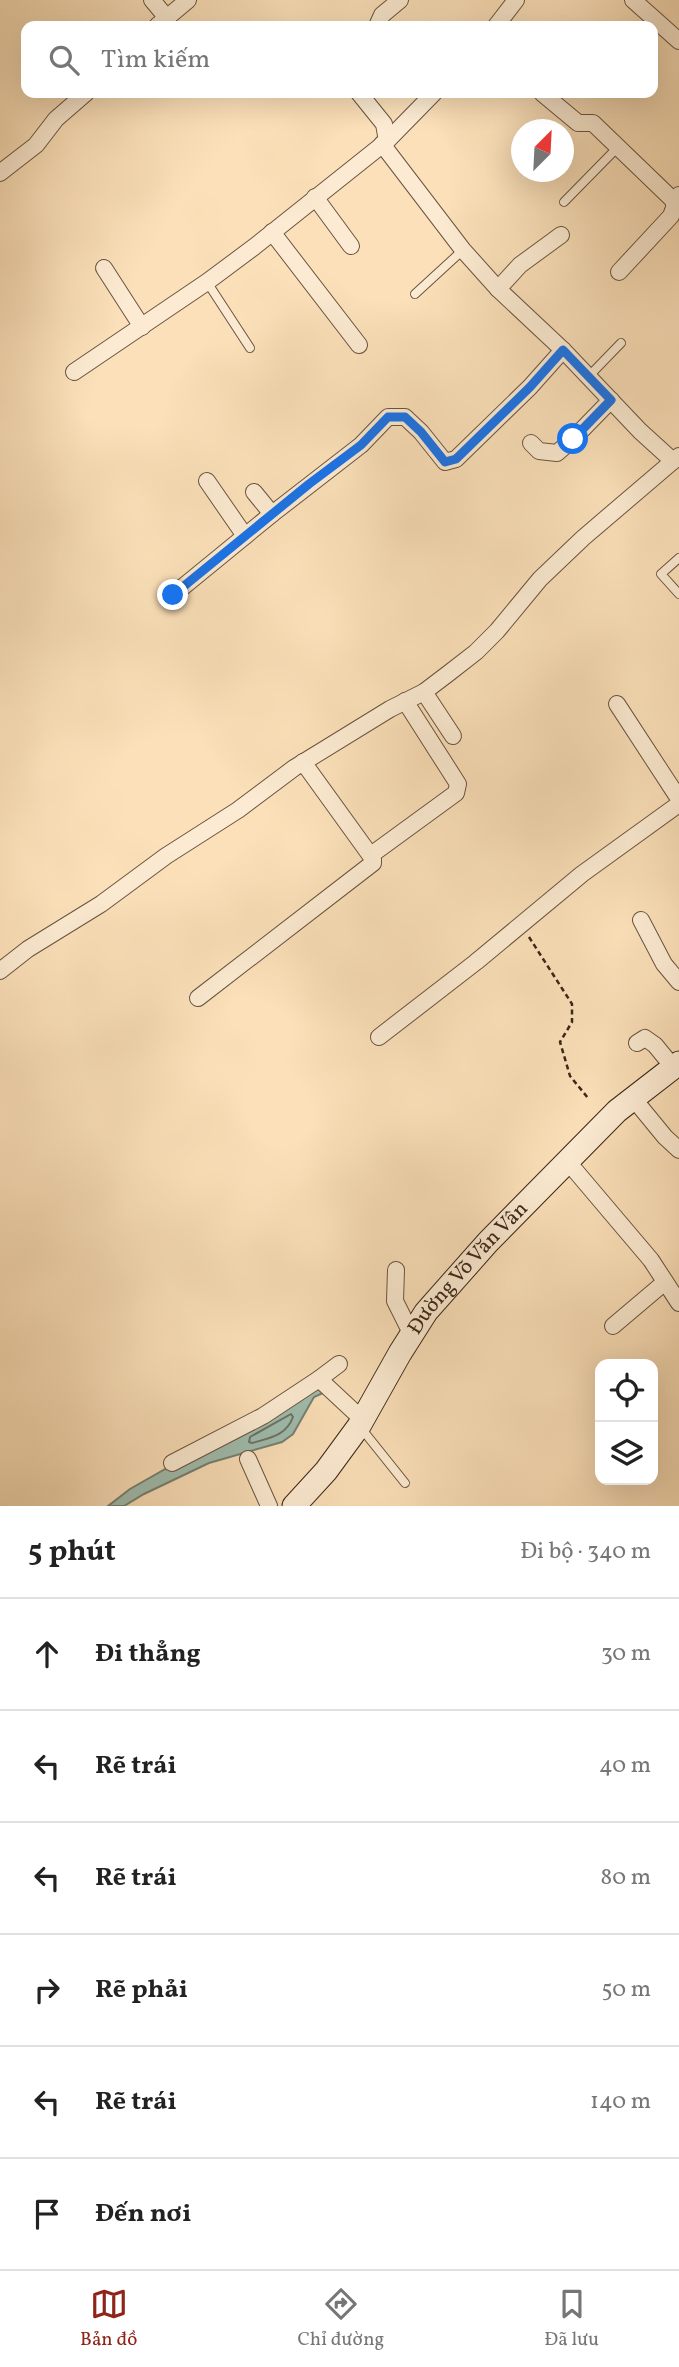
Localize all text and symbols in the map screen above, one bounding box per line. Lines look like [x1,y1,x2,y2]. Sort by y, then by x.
search box [21,21,658,98]
icon: search [45,41,83,79]
text: Tìm kiếm [101,42,210,78]
north arrow [511,119,574,182]
route start [557,423,588,454]
route end [157,579,188,610]
street label: Đường Võ Văn Vân [401,1195,535,1340]
map controls [595,1359,658,1485]
button: locate [595,1359,658,1422]
button: layers [595,1422,658,1485]
text: 5 phút [28,1531,116,1573]
text: Đi bộ · 340 m [520,1536,651,1568]
icon: ahead [28,1635,66,1673]
text: Đi thẳng [95,1636,201,1672]
text: 30 m [601,1638,651,1670]
icon: left [28,1747,66,1785]
text: Rẽ trái [95,1748,177,1784]
text: 40 m [599,1750,651,1782]
icon: left [28,1859,66,1897]
text: Rẽ trái [95,1860,177,1896]
text: 80 m [601,1862,651,1894]
icon: right [28,1971,66,2009]
text: Rẽ phải [95,1972,188,2008]
text: 50 m [602,1974,651,2006]
icon: left [28,2083,66,2121]
text: Rẽ trái [95,2084,177,2120]
text: 140 m [590,2086,651,2118]
icon: arrive [28,2195,66,2233]
text: Đến nơi [95,2196,191,2232]
tab: Bản đồ [80,2285,137,2353]
tab: Chỉ đường [297,2285,384,2353]
tab: Đã lưu [544,2285,599,2353]

